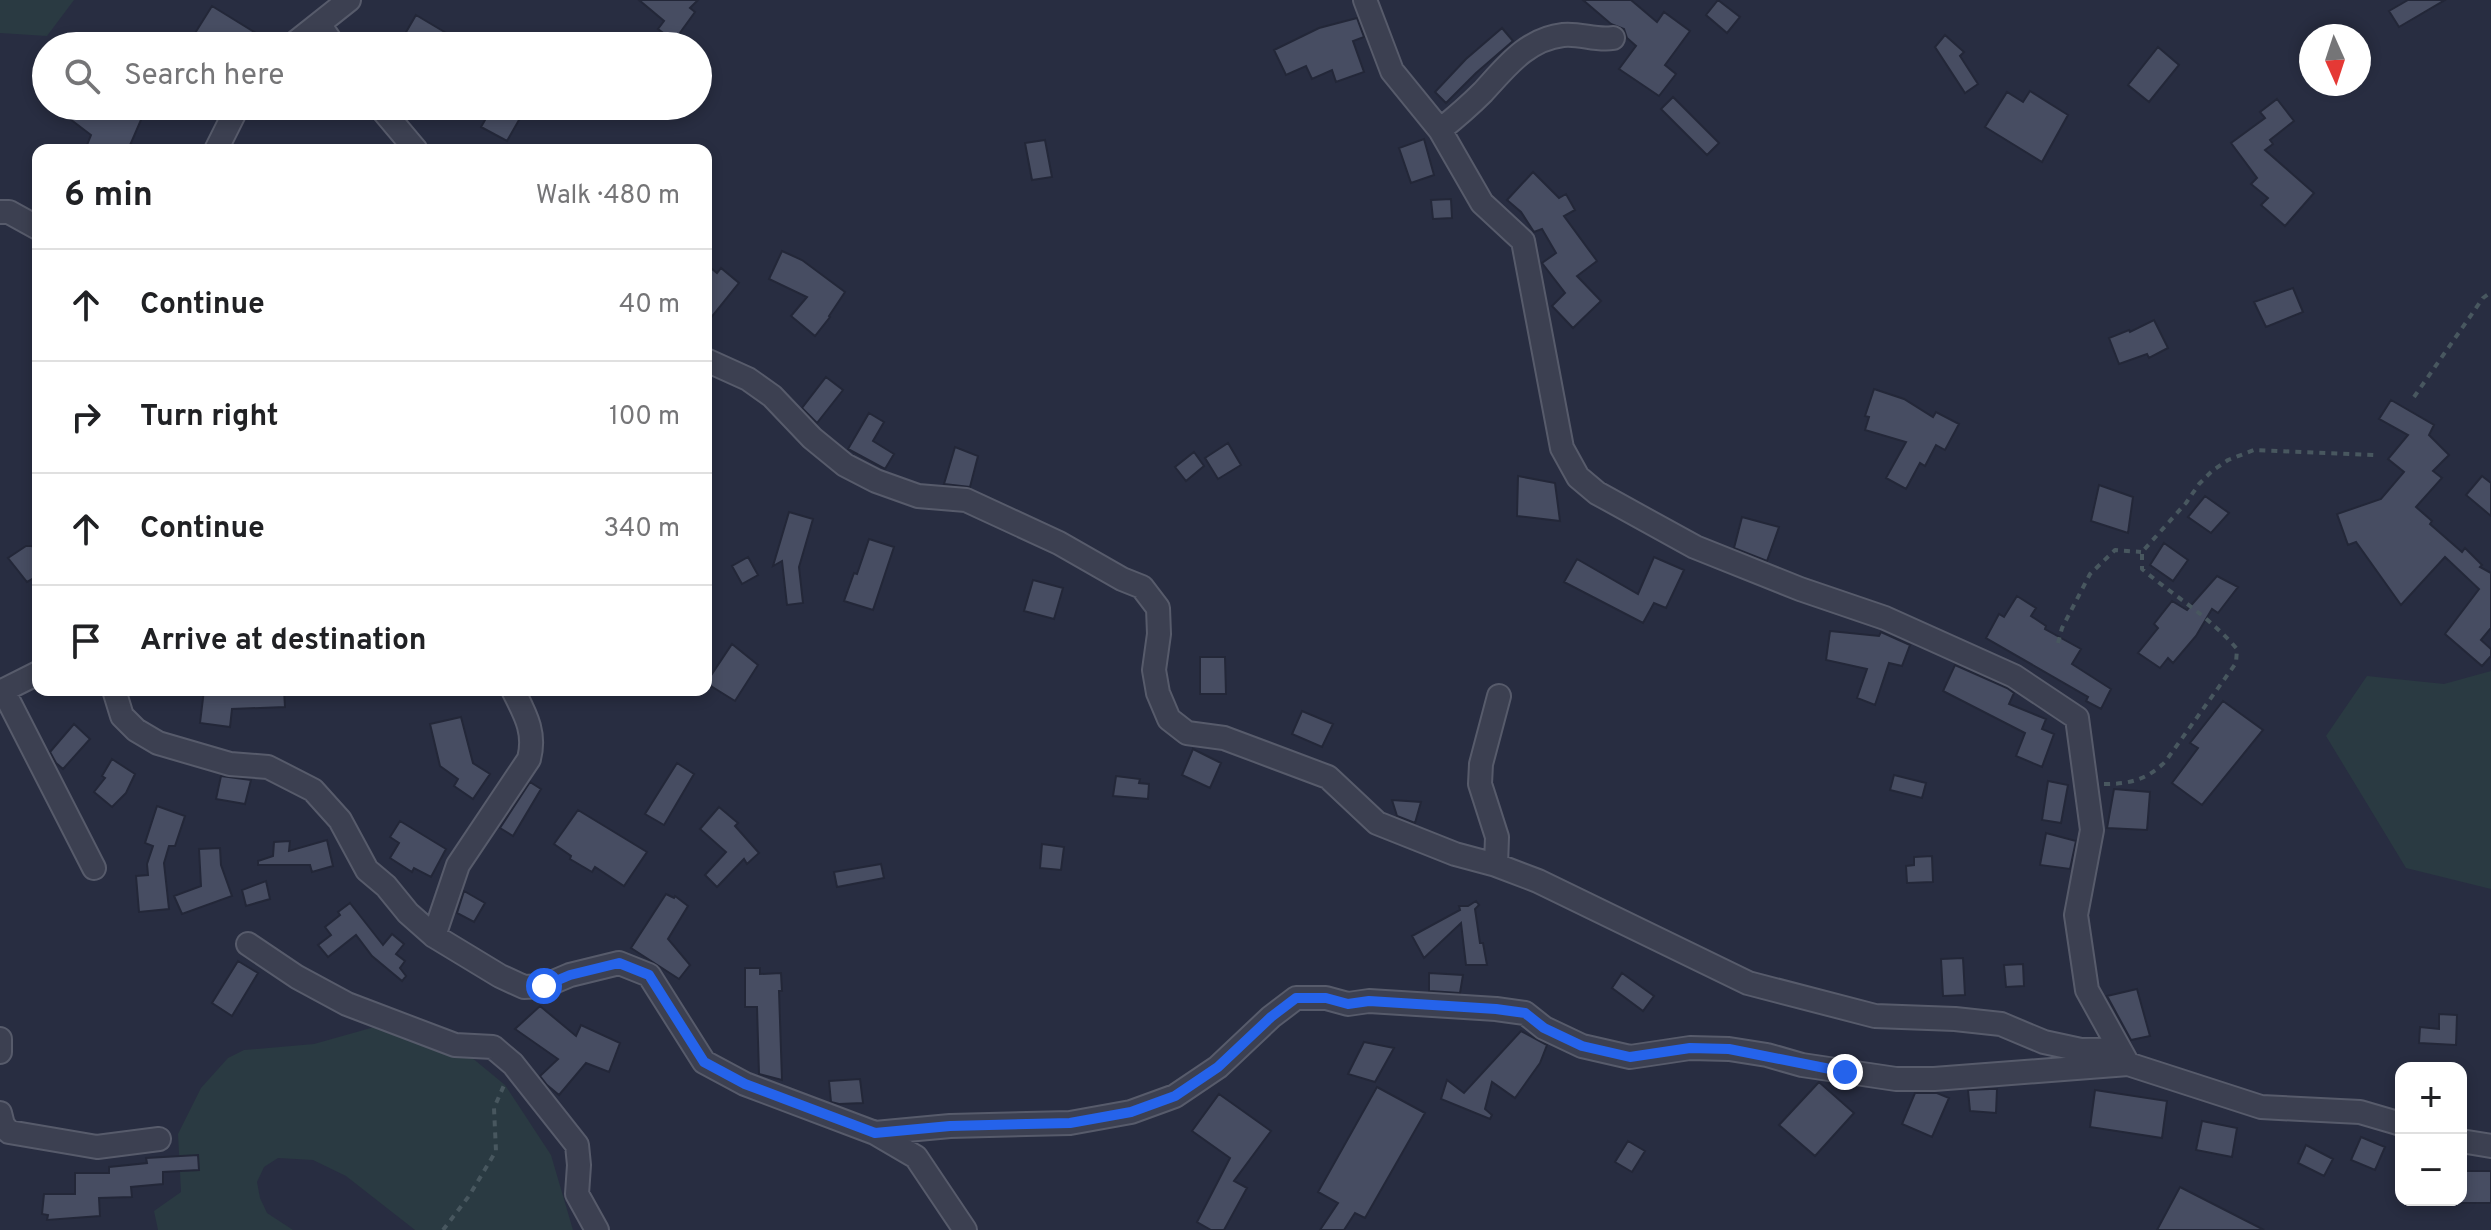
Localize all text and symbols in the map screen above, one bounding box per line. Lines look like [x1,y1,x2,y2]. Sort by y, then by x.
north arrow [2299,24,2371,96]
search box [32,32,712,120]
icon: search [60,54,104,98]
text: Search here [124,58,284,95]
text: 6 min [64,175,153,218]
text: Walk · 480 m [536,180,680,213]
icon: ahead [64,283,108,327]
text: Continue [140,287,265,324]
text: 40 m [619,289,680,322]
icon: right [64,395,108,439]
text: Turn right [140,399,278,436]
text: 100 m [609,401,680,434]
icon: ahead [64,507,108,551]
text: Continue [140,511,265,548]
text: 340 m [603,513,680,546]
icon: arrive [64,619,108,663]
text: Arrive at destination [140,623,426,660]
route start [526,968,562,1004]
route end [1827,1054,1863,1090]
map controls [2395,1062,2467,1206]
button: + [2395,1062,2467,1134]
button: − [2395,1134,2467,1206]

